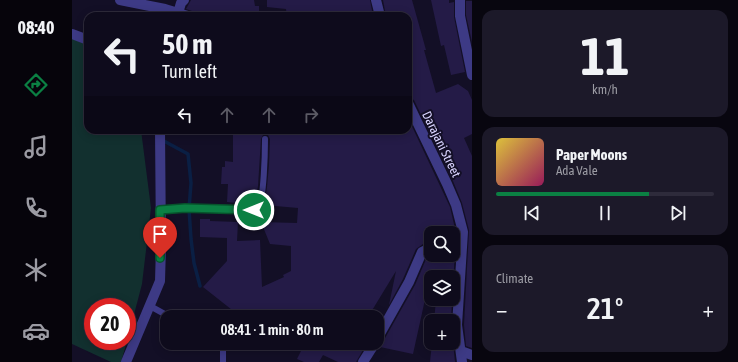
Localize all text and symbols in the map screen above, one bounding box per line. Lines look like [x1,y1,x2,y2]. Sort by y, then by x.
text: 08:40 [17,17,55,38]
text: 11 [581,26,629,86]
icon: left [96,28,148,80]
text: 50 m [162,28,212,60]
text: Turn left [162,61,217,82]
icon: directions [22,71,50,99]
text: km/h [592,82,618,97]
icon: left [174,104,196,126]
icon: ahead [216,104,238,126]
icon: ahead [258,104,280,126]
icon: right [300,104,322,126]
street label: Darajani Street [419,109,464,180]
icon: music [22,133,50,161]
text: Paper Moons [556,146,627,163]
text: Ada Vale [556,163,598,178]
position arrow [233,189,275,231]
icon: phone [22,194,50,222]
icon: previous [521,202,543,224]
icon: pause [594,202,616,224]
icon: next [667,202,689,224]
pin [143,217,177,258]
icon: arrive [149,223,171,245]
map controls [424,226,460,350]
button: search [424,226,460,262]
icon: climate [22,256,50,284]
button: layers [424,270,460,306]
text: Climate [496,271,533,286]
text: 21° [587,291,623,325]
text: − [496,296,507,322]
text: + [703,296,714,322]
speed limit sign: 20 [84,298,136,350]
button: + [424,314,460,350]
icon: car [22,317,50,345]
text: 08:41 · 1 min · 80 m [220,321,324,338]

